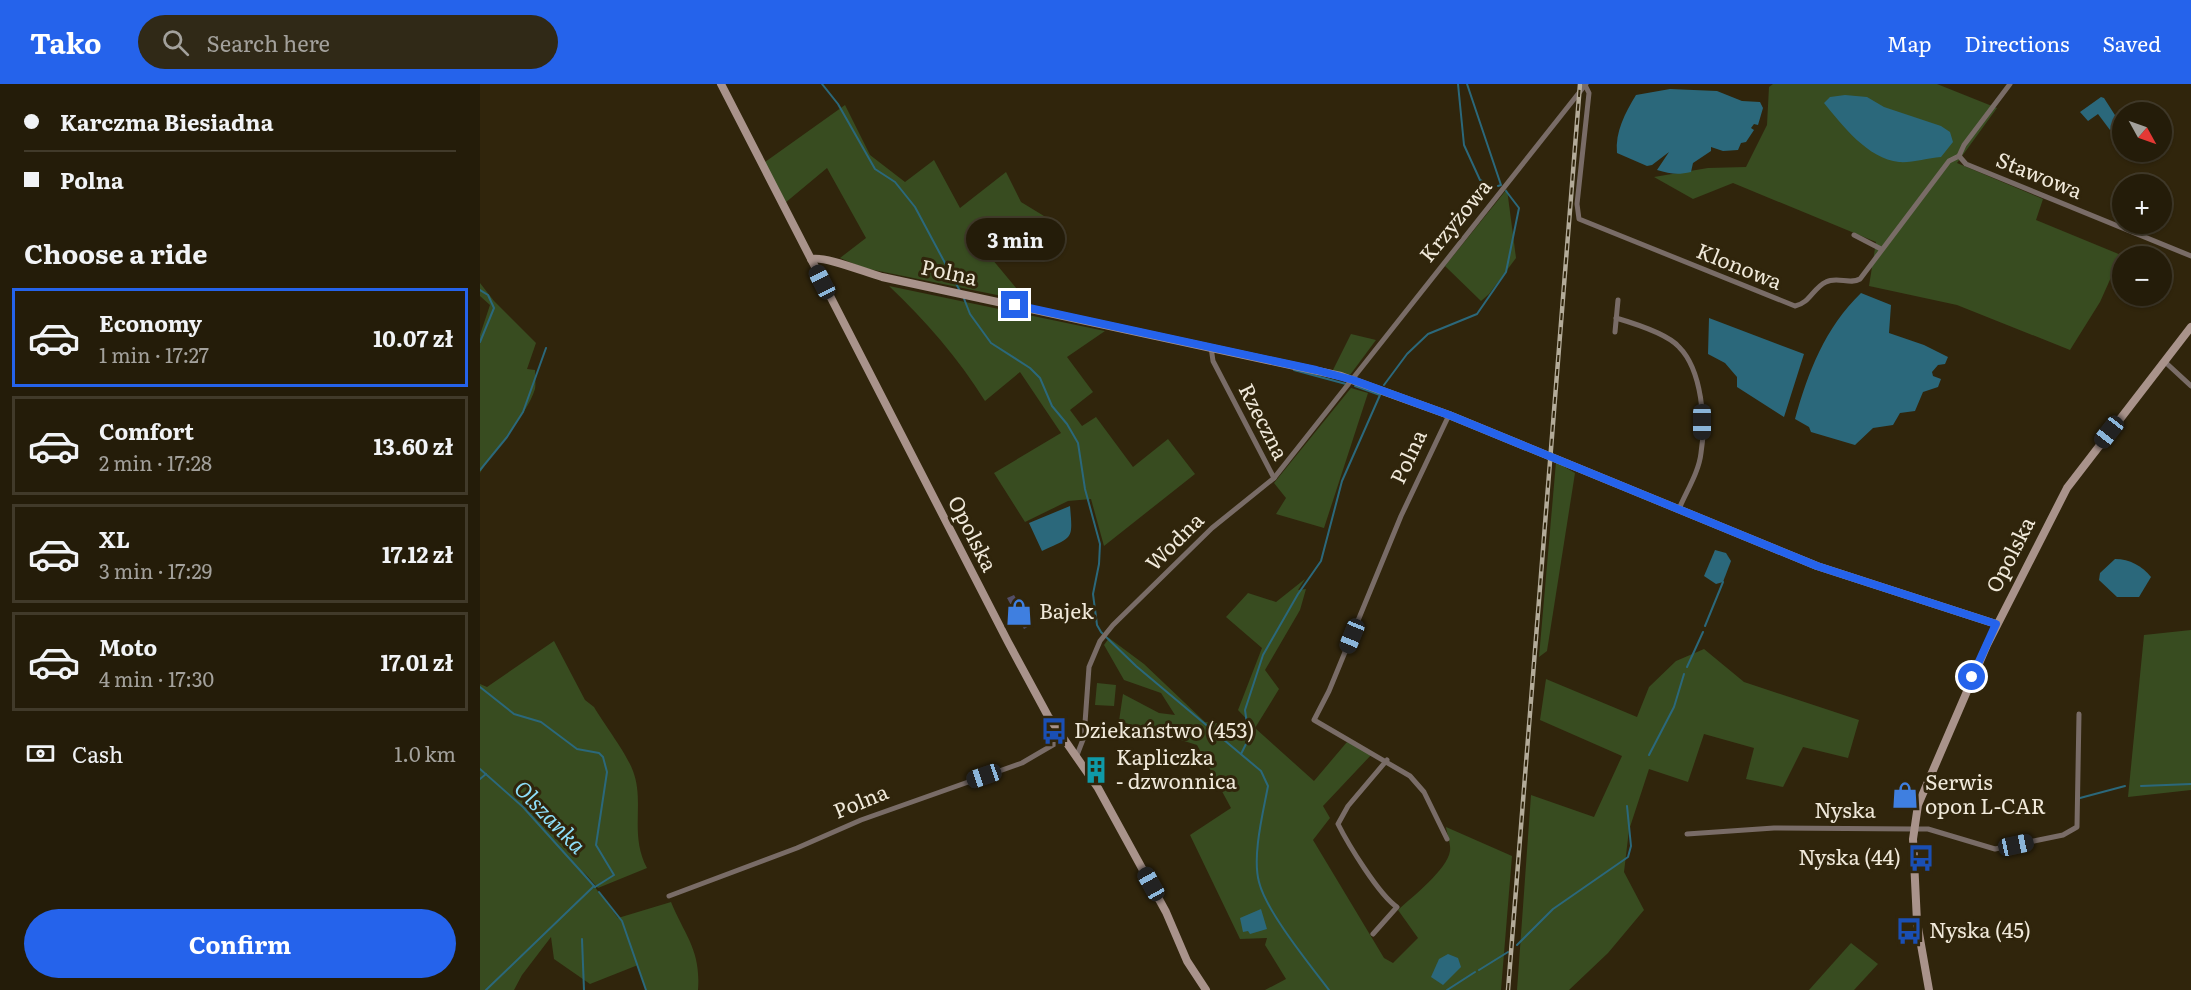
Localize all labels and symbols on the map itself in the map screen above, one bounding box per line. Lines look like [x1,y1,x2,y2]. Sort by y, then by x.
north arrow [2112,102,2172,162]
street label: Stawowa [1992,142,2088,205]
street label: Krzyżowa [1411,170,1498,268]
callout: 3 min [966,218,1064,260]
street label: Klonowa [1693,233,1788,296]
street label: Polna [919,249,981,292]
car [806,262,838,302]
route end [1001,291,1028,318]
street label: Rzeczna [1233,377,1298,465]
car [1693,404,1711,440]
car [2091,412,2127,452]
street label: Polna [1381,423,1433,488]
street label: Opolska [942,489,1007,577]
street label: Wodna [1137,504,1210,576]
street label: Opolska [1976,510,2041,597]
place label: Bajek [1039,594,1094,625]
shop icon: Bajek [1004,597,1034,627]
car [1337,616,1367,656]
route start [1958,663,1985,690]
place label: Dziekaństwo (453) [1074,713,1255,744]
bus stop icon: Dziekaństwo (453) [1039,716,1069,746]
place label: Kapliczka - dzwonnica [1116,740,1238,795]
building icon: Kapliczka - dzwonnica [1081,755,1111,785]
car [964,762,1004,790]
place label: Serwis opon L-CAR [1925,765,2046,820]
water label: Olszanka [508,772,595,861]
street label: Polna [828,774,893,825]
shop icon: Serwis opon L-CAR [1890,780,1920,810]
street label: Nyska [1814,793,1876,824]
car [1997,832,2035,858]
place label: Nyska (44) [1798,840,1901,871]
bus stop icon: Nyska (44) [1906,843,1936,873]
car [1134,864,1168,904]
place label: Nyska (45) [1929,913,2031,944]
bus stop icon: Nyska (45) [1894,916,1924,946]

